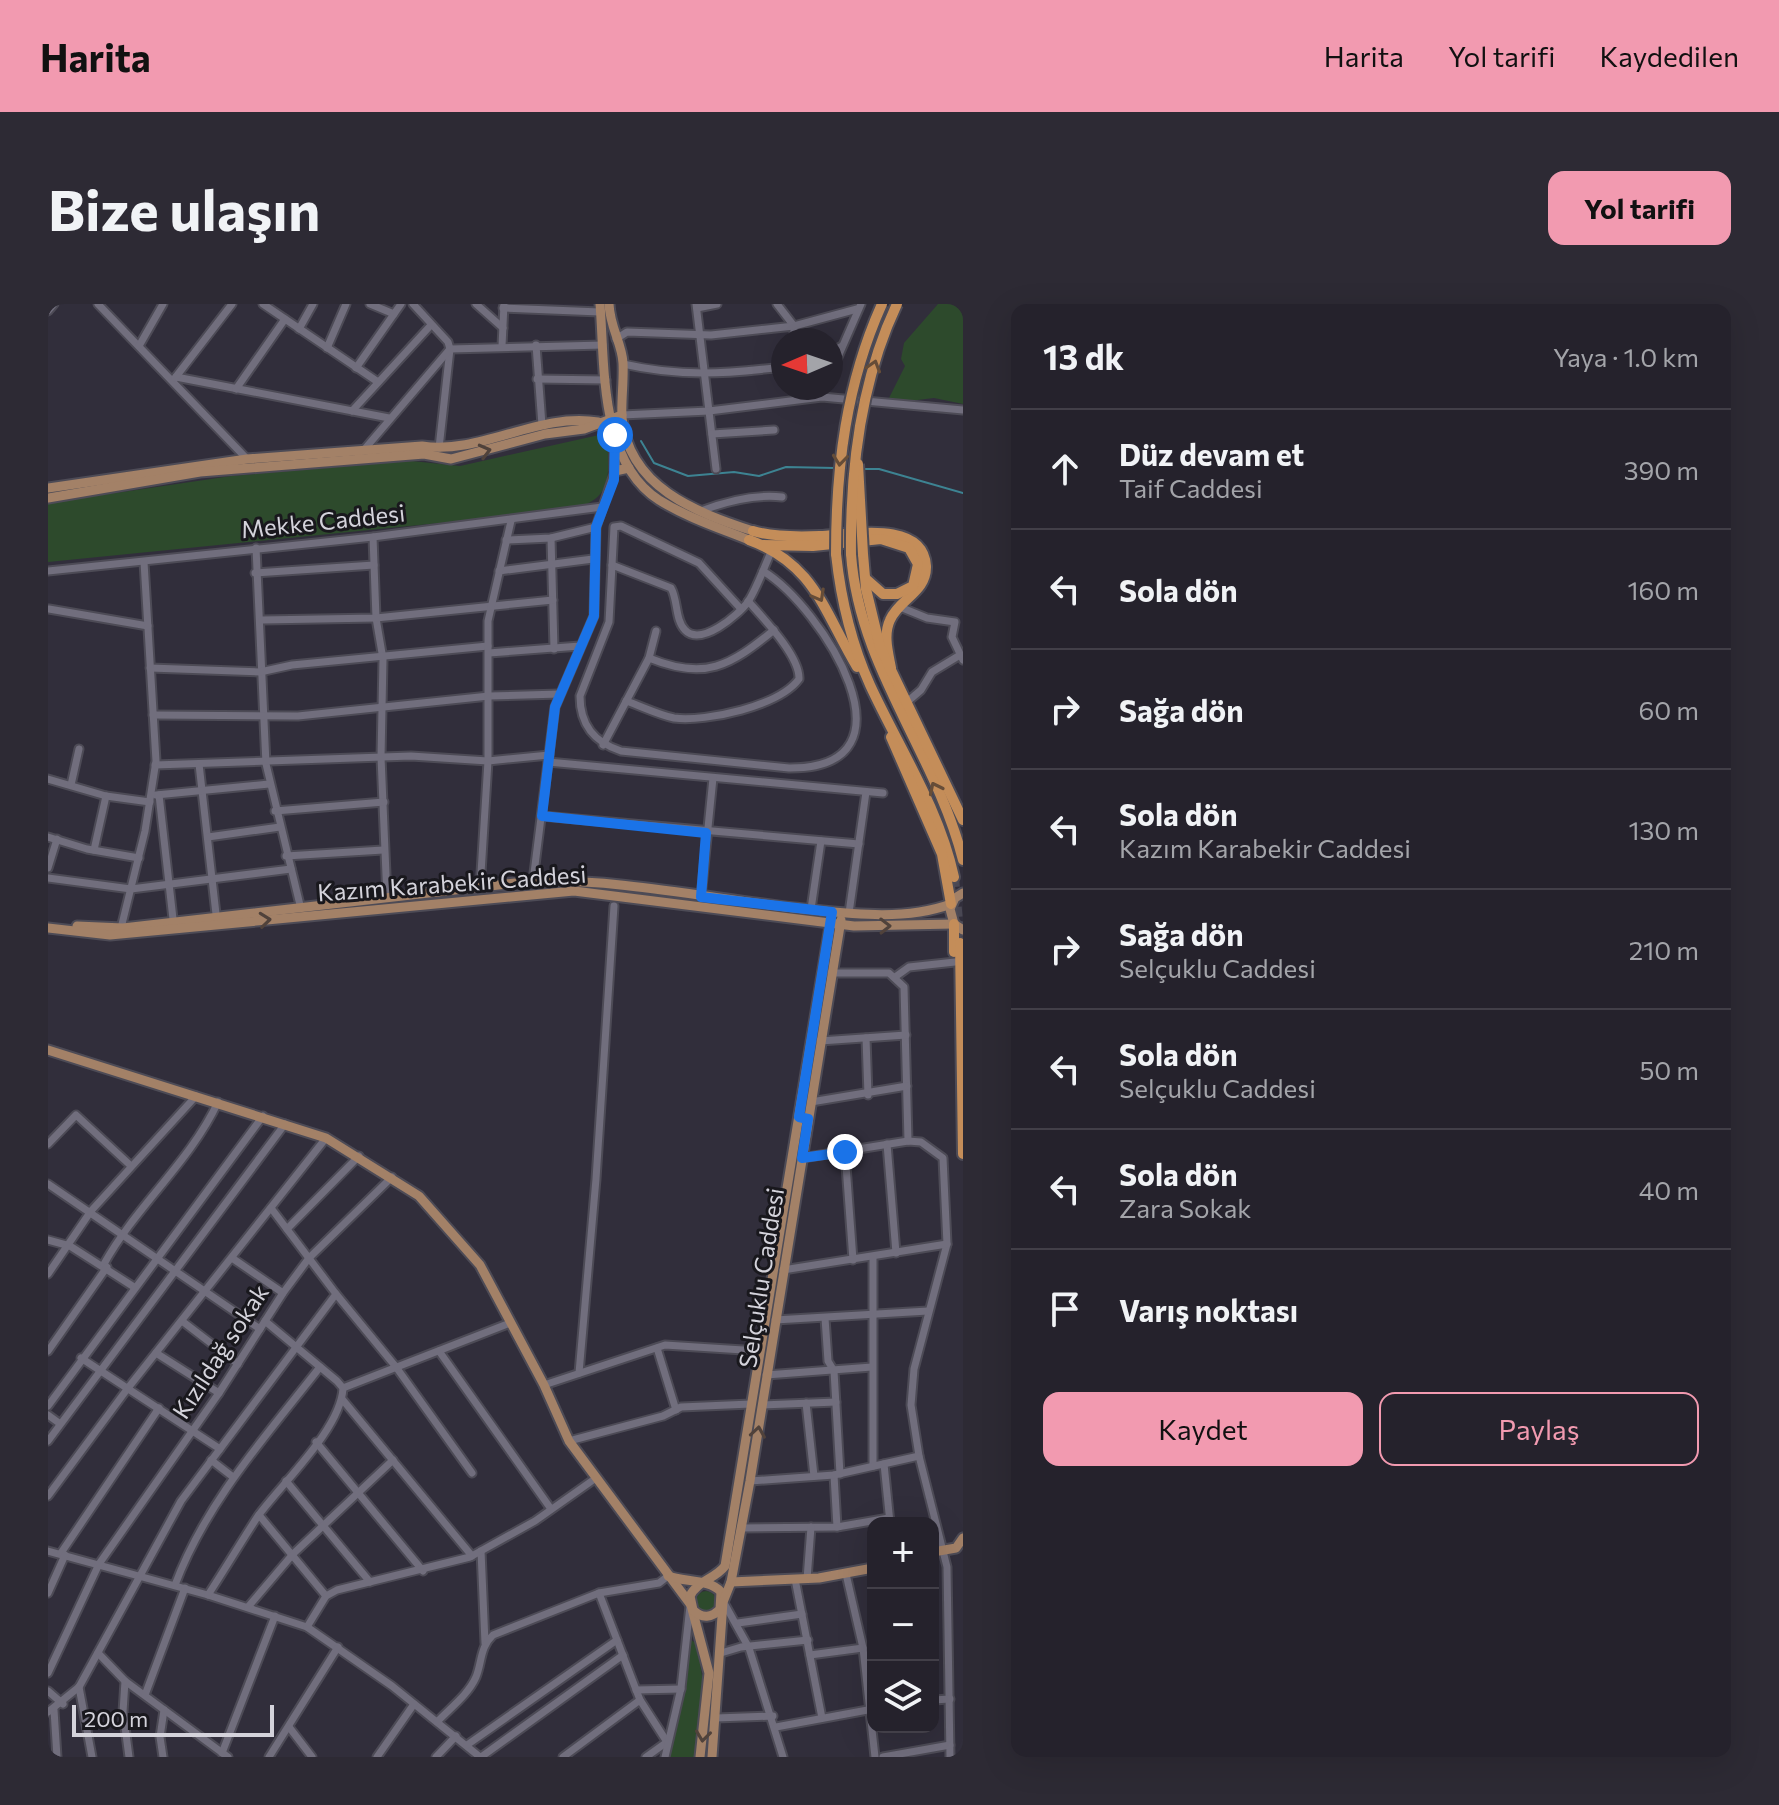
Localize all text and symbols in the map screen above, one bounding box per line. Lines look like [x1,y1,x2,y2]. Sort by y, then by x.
text: Harita [40,33,151,80]
text: Harita [1324,39,1404,73]
text: Yol tarifi [1448,39,1556,73]
text: Kaydedilen [1600,39,1739,73]
button: Yol tarifi [1548,171,1731,245]
text: Bize ulaşın [48,174,320,243]
north arrow [771,328,843,400]
text: 13 dk [1043,335,1124,377]
text: Yaya · 1.0 km [1553,341,1699,372]
one-way arrow [865,360,881,374]
route start [597,417,633,453]
text: Düz devam et [1119,435,1304,472]
one-way arrow [478,444,492,461]
icon: ahead [1043,447,1087,491]
one-way arrow [831,454,848,467]
text: 390 m [1624,454,1699,485]
text: Taif Caddesi [1119,472,1263,503]
street label: Mekke Caddesi [239,497,406,544]
icon: left [1043,567,1087,611]
text: Sola dön [1119,571,1238,608]
text: 160 m [1627,574,1699,605]
one-way arrow [809,587,825,602]
icon: right [1043,687,1087,731]
text: Sağa dön [1119,691,1244,728]
text: 60 m [1639,694,1699,725]
one-way arrow [929,781,945,796]
text: Sola dön [1119,795,1238,832]
icon: left [1043,807,1087,851]
text: 130 m [1628,814,1699,845]
text: Kazım Karabekir Caddesi [1119,832,1411,863]
street label: Kazım Karabekir Caddesi [316,859,587,906]
one-way arrow [258,911,271,928]
text: Sağa dön [1119,915,1244,952]
one-way arrow [879,918,892,935]
icon: right [1043,927,1087,971]
text: 210 m [1629,934,1699,965]
text: Selçuklu Caddesi [1119,952,1316,983]
text: Sola dön [1119,1035,1238,1072]
icon: left [1043,1047,1087,1091]
text: 50 m [1639,1054,1699,1085]
text: Selçuklu Caddesi [1119,1072,1316,1103]
route end [827,1134,863,1170]
text: Sola dön [1119,1155,1238,1192]
icon: left [1043,1167,1087,1211]
text: 40 m [1639,1174,1699,1205]
street label: Selçuklu Caddesi [732,1186,789,1370]
text: Zara Sokak [1119,1192,1251,1223]
street label: Kızıldağ sokak [166,1279,274,1424]
icon: arrive [1043,1287,1087,1331]
text: Varış noktası [1119,1291,1298,1328]
button: Kaydet [1043,1392,1363,1466]
button: Paylaş [1379,1392,1699,1466]
one-way arrow [749,1425,766,1438]
map controls [867,1517,939,1733]
button: + [867,1517,939,1589]
button: − [867,1589,939,1661]
button: layers [867,1661,939,1733]
scale bar [72,1701,274,1737]
text: 200 m [84,1705,148,1732]
one-way arrow [695,1729,712,1743]

